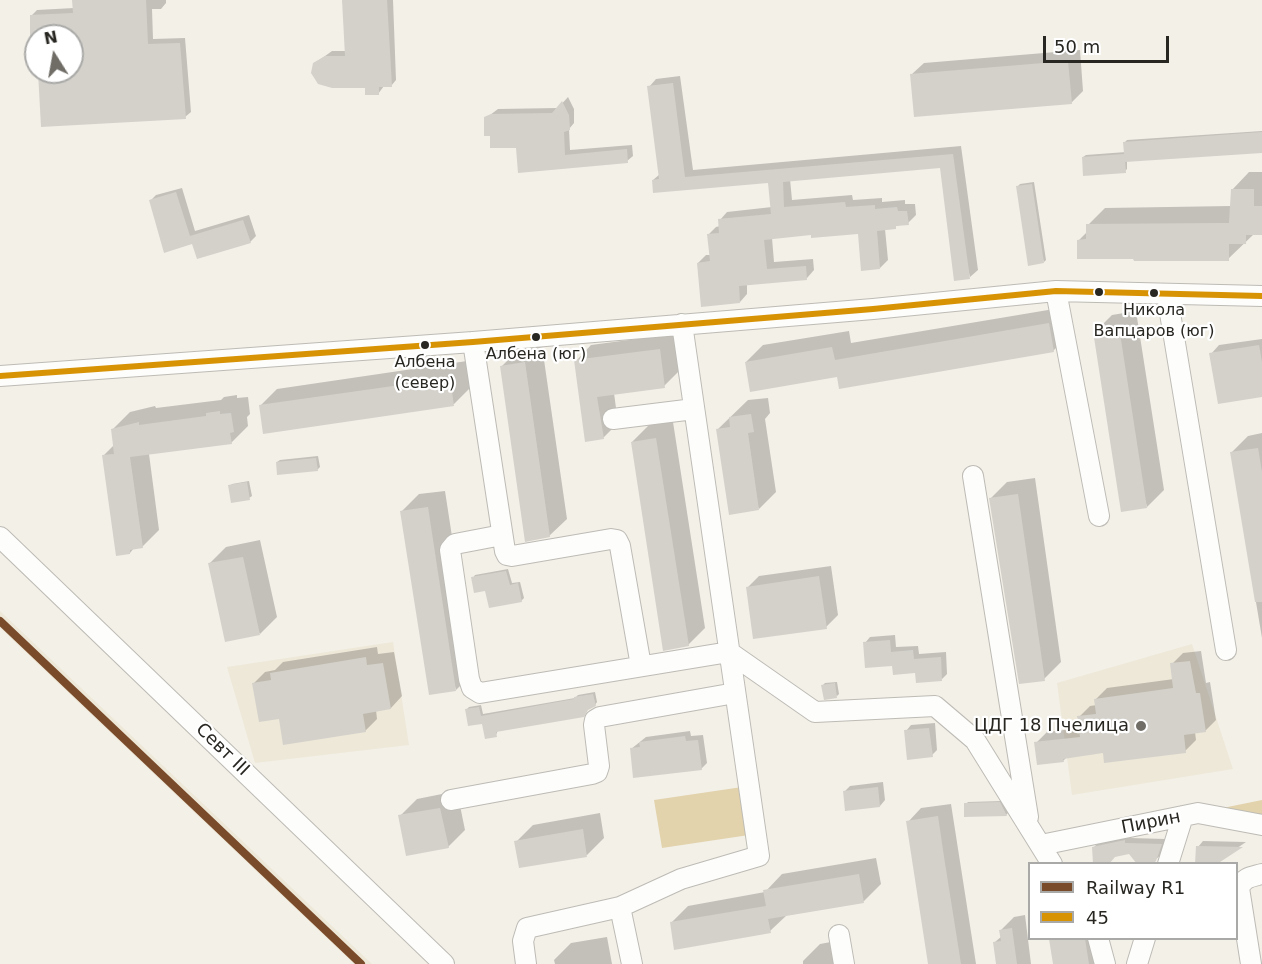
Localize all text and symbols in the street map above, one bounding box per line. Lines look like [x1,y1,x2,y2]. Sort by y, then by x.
north arrow [24,24,84,84]
scale bar [1046,24,1172,62]
text: N [42,27,59,48]
text: 50 m [1054,36,1100,57]
unlabelled marker [1093,286,1105,298]
marker: Никола Вапцаров (юг) [1148,287,1160,299]
place label: Никола Вапцаров (юг) [1094,301,1214,339]
marker: Албена (юг) [530,331,542,343]
marker: Албена (север) [419,339,431,351]
place label: Албена (юг) [486,345,586,365]
place label: Албена (север) [394,353,456,391]
place label: ЦДГ 18 Пчелица [974,715,1129,737]
street label: Севт III [191,719,253,781]
marker: ЦДГ 18 Пчелица [1134,719,1148,733]
street label: Пирин [1119,807,1183,839]
legend [1028,862,1238,940]
text: Railway R1 [1086,877,1185,898]
text: 45 [1086,907,1109,928]

